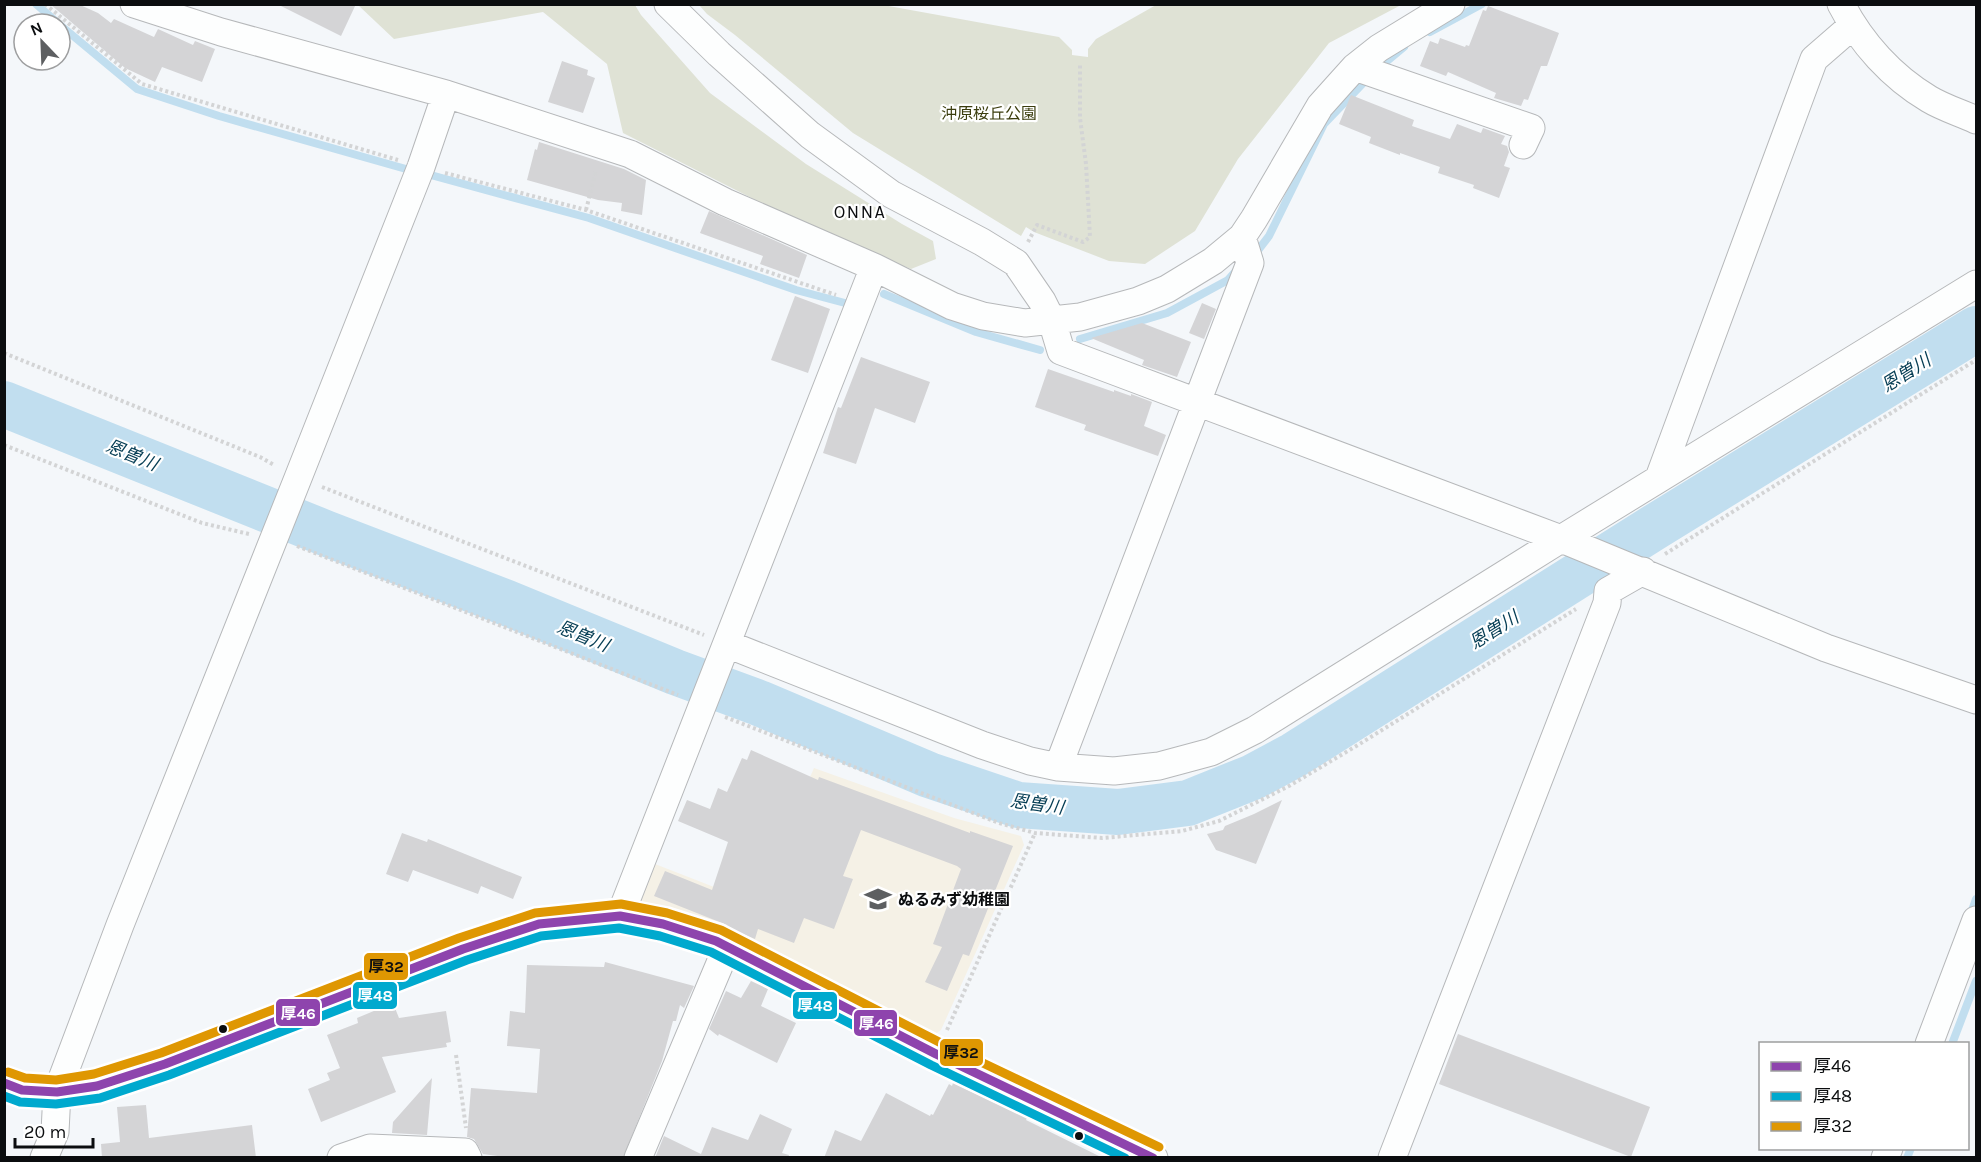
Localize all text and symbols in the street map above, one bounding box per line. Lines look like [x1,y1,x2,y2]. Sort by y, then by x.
north arrow [12,12,72,72]
text: N [27,18,45,40]
park label: 沖原桜丘公園 [941,104,1037,123]
district label: ONNA [834,201,886,223]
water label: 恩曽川 [1877,348,1936,397]
water label: 恩曽川 [103,435,163,476]
water label: 恩曽川 [1465,605,1524,654]
water label: 恩曽川 [554,616,614,657]
water label: 恩曽川 [1009,789,1067,819]
school or university icon: ぬるみず幼稚園 [863,884,893,914]
place label: ぬるみず幼稚園 [898,890,1010,909]
line badge: 厚32 [363,952,409,981]
text: 厚32 [368,957,404,976]
line badge: 厚48 [352,981,398,1010]
text: 厚48 [357,986,393,1005]
line badge: 厚48 [792,991,838,1020]
text: 厚48 [797,996,833,1015]
line badge: 厚46 [275,998,321,1027]
text: 厚46 [280,1004,316,1023]
line badge: 厚46 [853,1009,898,1037]
text: 厚46 [858,1014,894,1033]
unlabelled marker [217,1023,229,1035]
line badge: 厚32 [939,1038,984,1067]
legend [1759,1042,1969,1150]
text: 厚32 [943,1043,979,1062]
text: 厚46 [1813,1055,1851,1077]
text: 厚48 [1813,1085,1852,1107]
scale bar [15,1111,93,1149]
text: 厚32 [1813,1115,1852,1137]
text: 20 m [24,1121,66,1143]
unlabelled marker [1073,1130,1085,1142]

